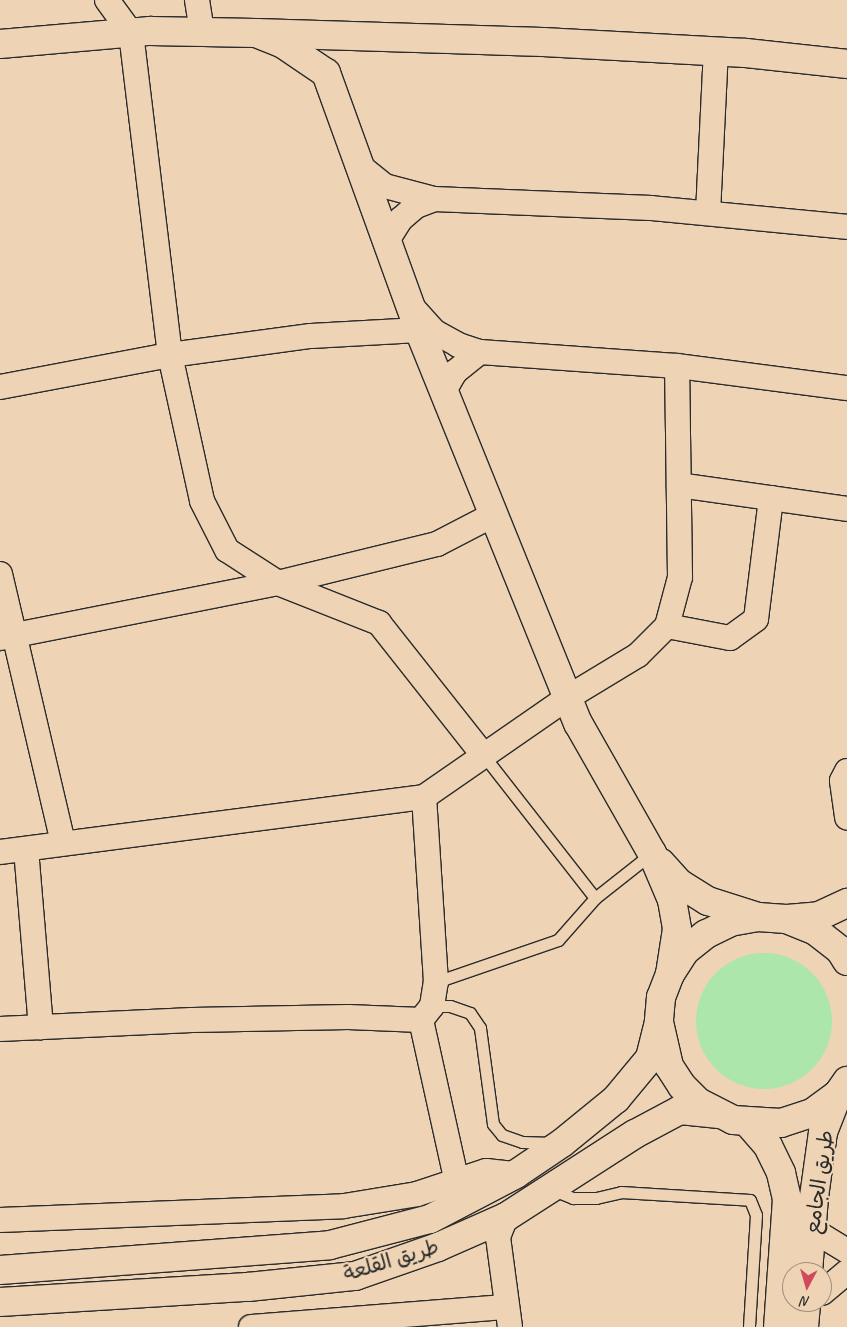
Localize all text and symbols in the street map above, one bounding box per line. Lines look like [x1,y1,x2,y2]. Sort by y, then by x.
street label: طريق الجامع [799,1129,839,1235]
street label: طريق القلعة [340,1234,442,1286]
north arrow [782,1262,832,1312]
text: N [800,1293,811,1310]

